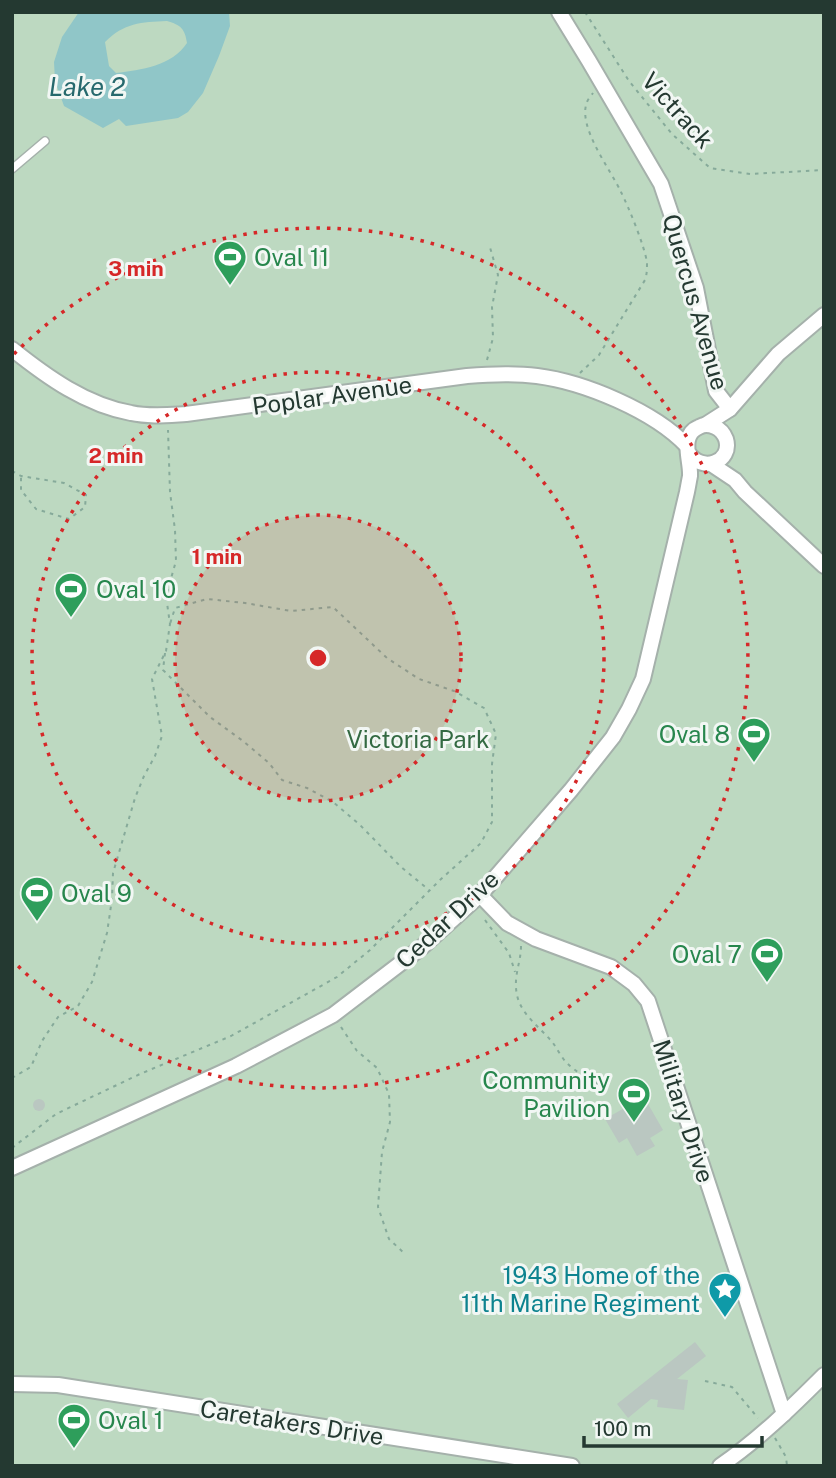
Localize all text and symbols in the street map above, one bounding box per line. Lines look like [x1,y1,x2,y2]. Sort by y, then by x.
street label: Victrack [637,66,719,154]
water label: Lake 2 [49,71,125,102]
street label: Quercus Avenue [657,211,735,393]
sports icon: Oval 11 [211,238,249,287]
place label: Oval 11 [254,243,329,271]
text: 3 min [108,256,164,281]
street label: Poplar Avenue [250,370,414,420]
text: 2 min [88,443,144,468]
text: 1 min [192,544,242,569]
sports icon: Oval 10 [52,570,90,619]
place label: Oval 10 [96,575,176,603]
centre of rings [306,646,330,670]
sports icon: Oval 8 [735,715,773,764]
place label: Oval 8 [659,720,730,748]
park label: Victoria Park [347,725,489,753]
street label: Cedar Drive [390,864,504,974]
sports icon: Oval 9 [18,874,56,923]
place label: Oval 9 [61,879,132,907]
sports icon: Oval 7 [748,935,786,984]
place label: Oval 7 [672,940,742,968]
street label: Military Drive [648,1036,720,1186]
place label: Community Pavilion [482,1066,610,1122]
sports icon: Community Pavilion [615,1075,653,1124]
place label: 1943 Home of the 11th Marine Regiment [461,1261,700,1317]
place icon: 1943 Home of the 11th Marine Regiment [706,1270,744,1319]
street label: Caretakers Drive [198,1394,386,1450]
sports icon: Oval 1 [55,1401,93,1450]
scale bar [584,1404,762,1448]
place label: Oval 1 [98,1406,164,1434]
text: 100 m [594,1416,651,1441]

